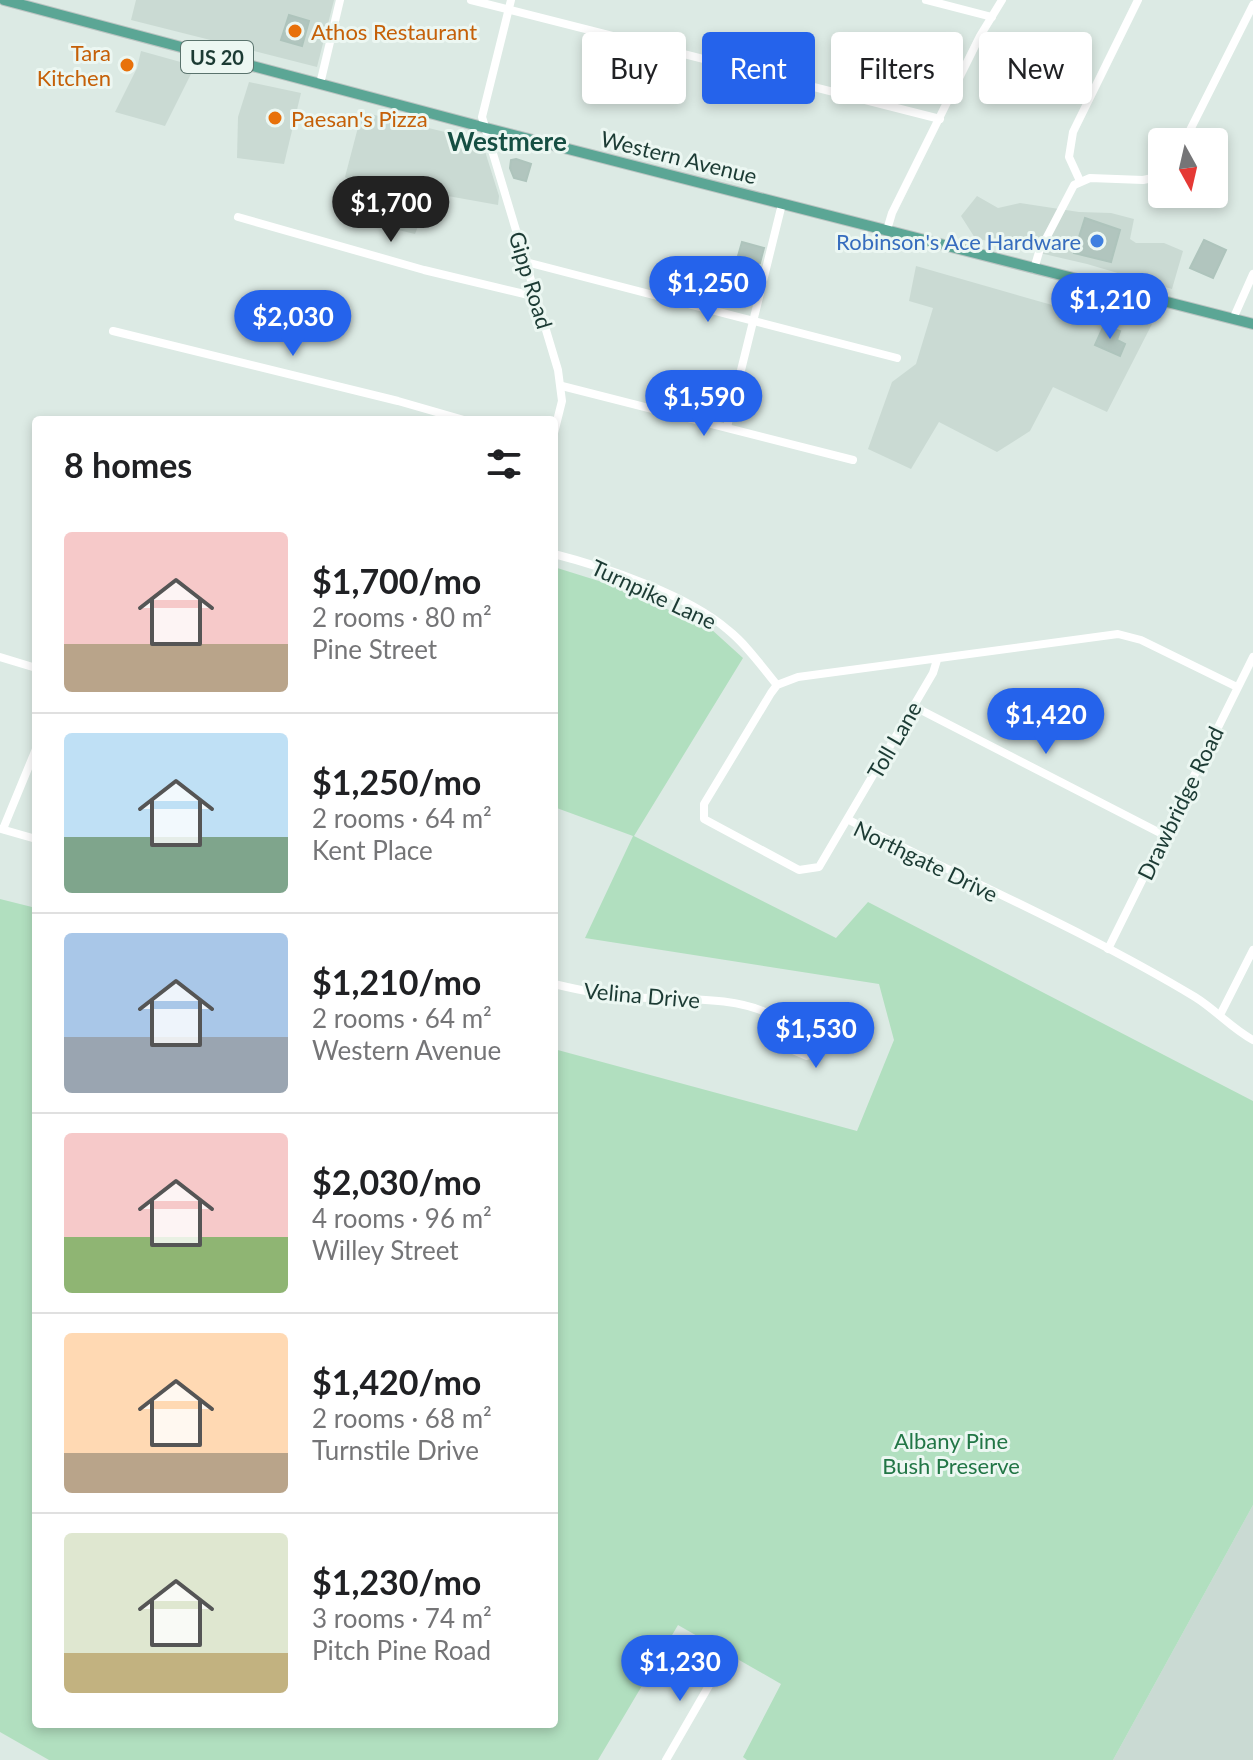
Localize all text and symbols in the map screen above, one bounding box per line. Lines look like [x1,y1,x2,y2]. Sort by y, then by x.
place label: Athos Restaurant [311,18,477,45]
marker: Athos Restaurant [286,22,304,40]
chip: Buy [582,32,686,104]
chip: Rent [702,32,815,104]
chip: Filters [831,32,963,104]
chip: New [979,32,1092,104]
place label: Tara Kitchen [37,39,111,91]
road number: US 20 [181,41,253,73]
marker: Tara Kitchen [118,56,136,74]
place label: Paesan's Pizza [291,105,428,132]
marker: Paesan's Pizza [266,109,284,127]
district label: Westmere [447,125,567,157]
street label: Western Avenue [598,125,760,189]
north arrow [1148,128,1228,208]
map controls [1148,128,1228,208]
pin: $1,700 [326,176,456,244]
text: $1,700 [350,186,432,218]
street label: Gipp Road [503,228,559,332]
place label: Robinson's Ace Hardware [836,228,1081,255]
marker: Robinson's Ace Hardware [1088,232,1106,250]
pin: $1,250 [643,256,773,324]
text: $1,250 [667,266,749,298]
pin: $1,210 [1045,273,1175,341]
text: $1,210 [1069,283,1151,315]
pin: $2,030 [228,290,358,358]
text: $2,030 [252,300,334,332]
pin: $1,590 [639,370,769,438]
text: $1,590 [663,380,745,412]
icon: filters [482,442,526,486]
text: 8 homes [64,444,192,485]
street label: Turnpike Lane [587,553,721,635]
text: $1,700/mo [312,560,481,601]
icon: home [128,564,224,660]
text: 2 rooms · 80 m² [312,601,492,633]
text: Pine Street [312,633,437,665]
pin: $1,420 [981,688,1111,756]
street label: Toll Lane [861,696,927,784]
text: $1,420 [1005,698,1087,730]
street label: Drawbridge Road [1131,722,1229,884]
text: $1,250/mo [312,761,481,802]
icon: home [128,765,224,861]
text: 2 rooms · 64 m² [312,802,492,834]
street label: Northgate Drive [850,814,1002,908]
text: Kent Place [312,834,433,866]
text: $1,210/mo [312,961,481,1002]
icon: home [128,965,224,1061]
street label: Velina Drive [583,976,701,1014]
text: 2 rooms · 64 m² [312,1002,492,1034]
pin: $1,530 [751,1002,881,1070]
text: $1,530 [775,1012,857,1044]
text: Western Avenue [312,1034,501,1066]
text: $2,030/mo [312,1161,481,1202]
icon: home [128,1165,224,1261]
text: 4 rooms · 96 m² [312,1202,492,1234]
text: Willey Street [312,1234,459,1266]
text: $1,420/mo [312,1361,481,1402]
icon: home [128,1365,224,1461]
text: 2 rooms · 68 m² [312,1402,492,1434]
park label: Albany Pine Bush Preserve [882,1427,1020,1479]
text: Turnstile Drive [312,1434,479,1466]
text: $1,230/mo [312,1561,481,1602]
icon: home [128,1565,224,1661]
text: 3 rooms · 74 m² [312,1602,492,1634]
text: Pitch Pine Road [312,1634,491,1666]
pin: $1,230 [615,1635,745,1703]
text: $1,230 [639,1645,721,1677]

